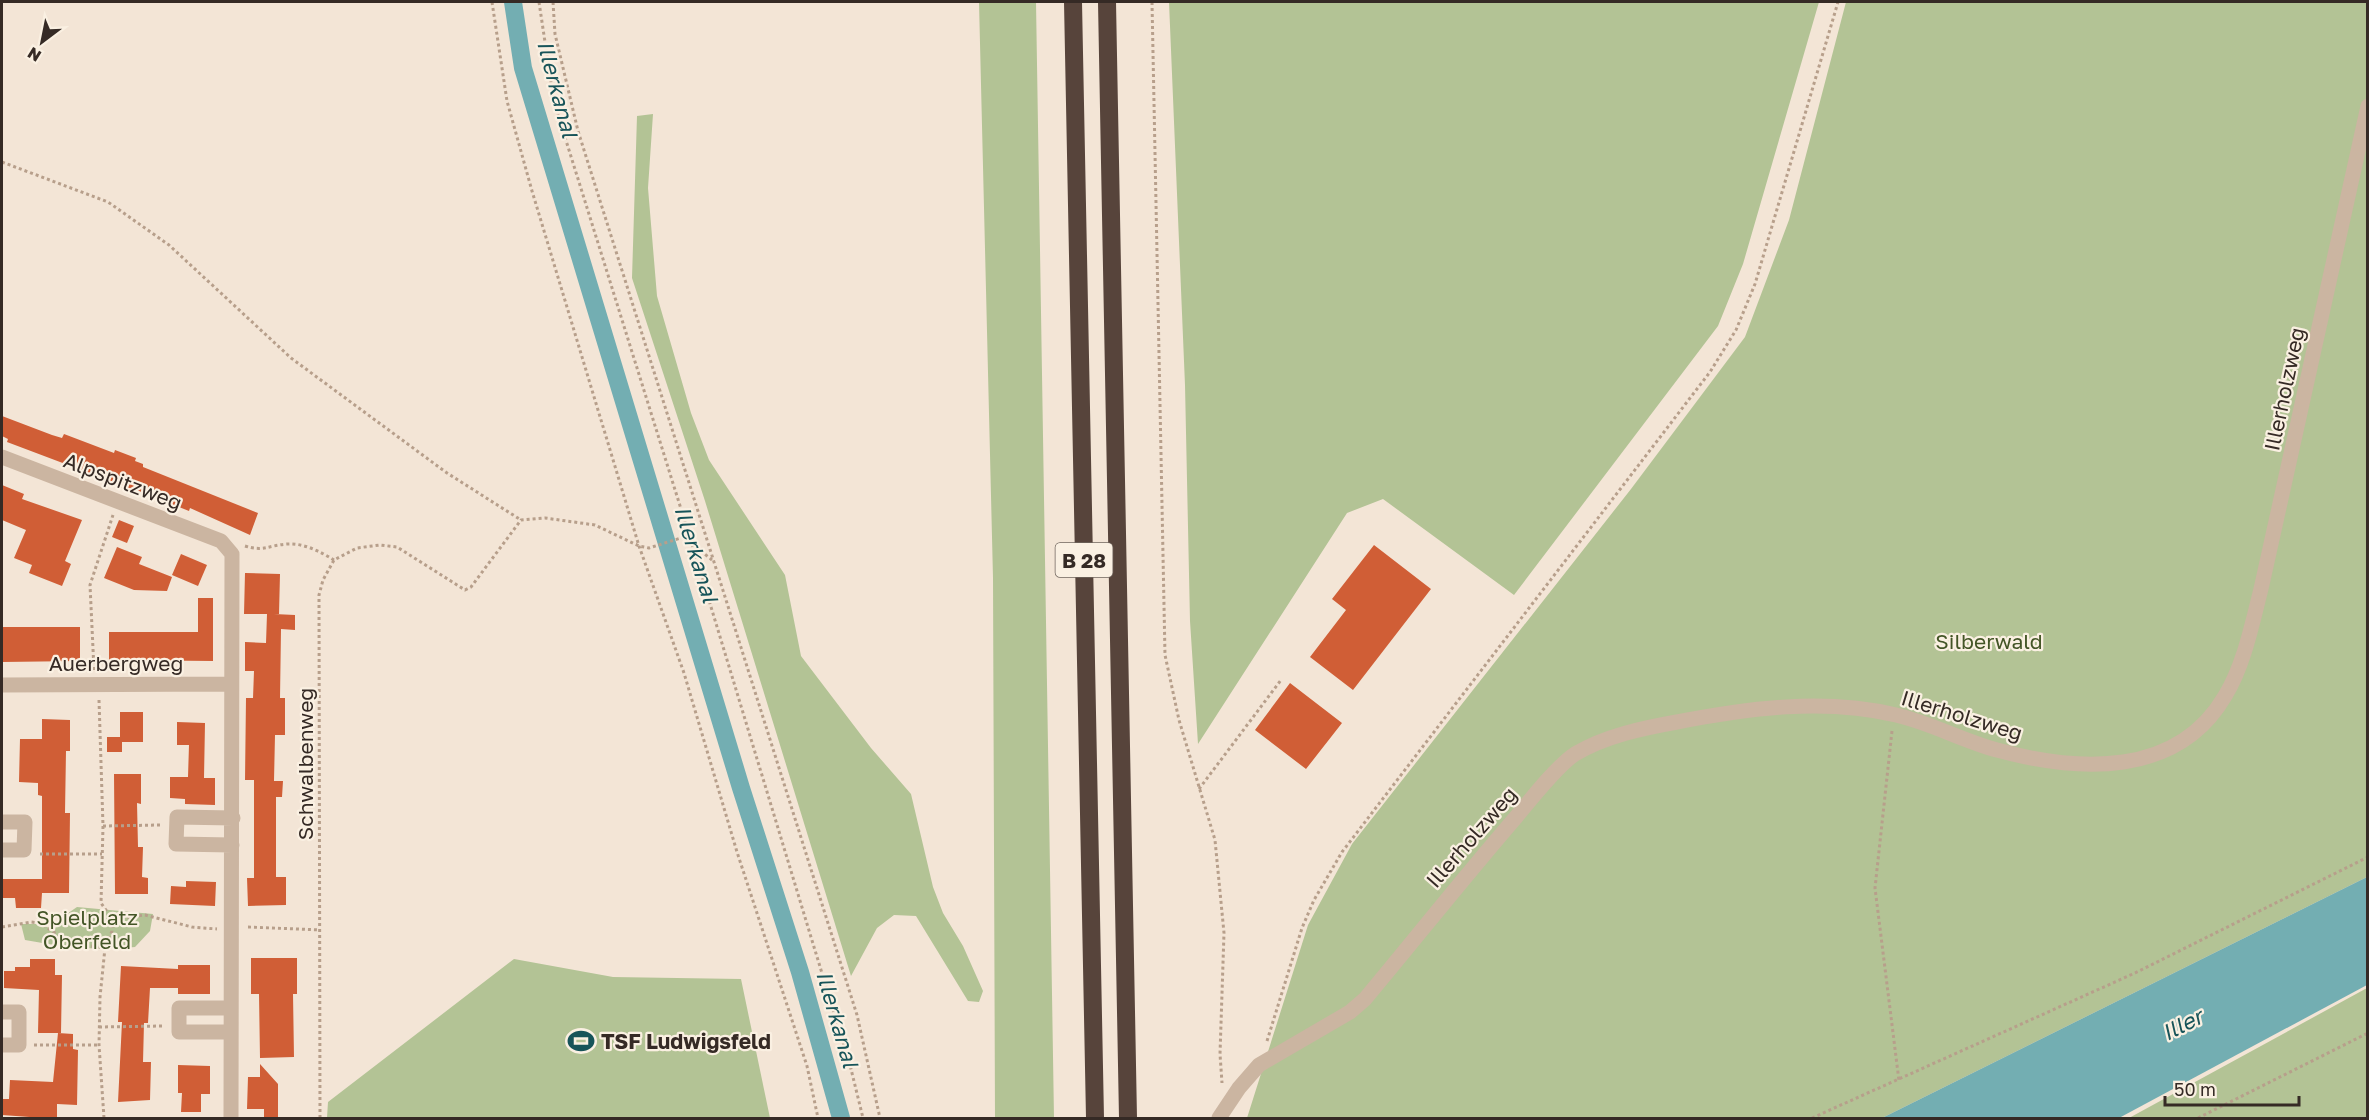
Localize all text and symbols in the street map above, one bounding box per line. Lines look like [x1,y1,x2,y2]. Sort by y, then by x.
north arrow [12,12,72,72]
water label: Illerkanal [532,37,584,142]
text: N [24,43,45,66]
street label: Illerholzweg [2258,325,2310,453]
street label: Alpspitzweg [60,447,186,515]
water label: Illerkanal [670,502,725,607]
road number: B 28 [1056,543,1112,577]
park label: Silberwald [1935,628,2043,654]
street label: Auerbergweg [49,650,183,676]
street label: Illerholzweg [1898,684,2026,746]
street label: Schwalbenweg [292,688,318,840]
street label: Illerholzweg [1420,781,1522,893]
park label: Spielplatz Oberfeld [36,904,138,954]
water label: Illerkanal [811,967,865,1072]
water label: Iller [2157,1001,2210,1046]
sports icon: TSF Ludwigsfeld [566,1026,596,1056]
place label: TSF Ludwigsfeld [601,1028,771,1054]
scale bar [2165,1069,2298,1107]
text: 50 m [2174,1078,2216,1100]

